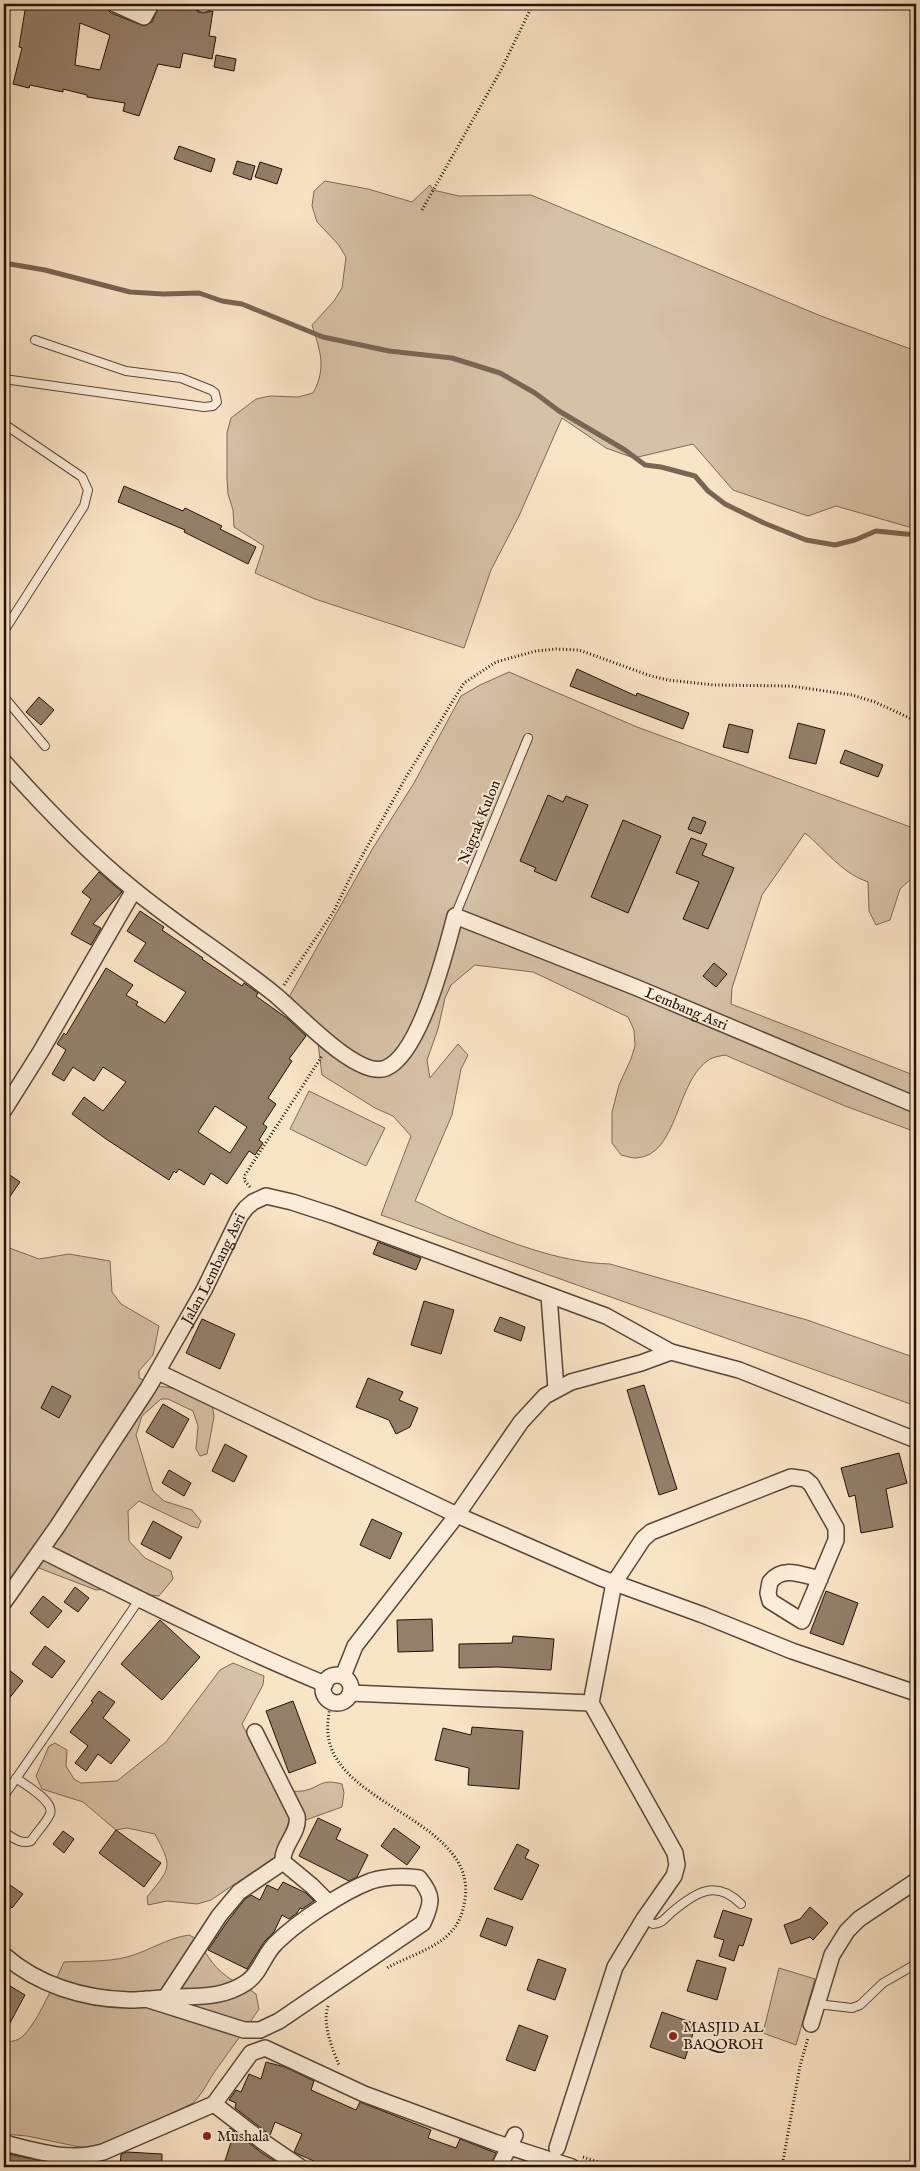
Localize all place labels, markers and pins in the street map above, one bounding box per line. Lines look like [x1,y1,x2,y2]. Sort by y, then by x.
place label: MASJID AL BAQOROH [683,2018,764,2054]
marker: MASJID AL BAQOROH [667,2030,679,2042]
place label: Mushala [217,2127,270,2146]
marker: Mushala [201,2130,213,2142]

